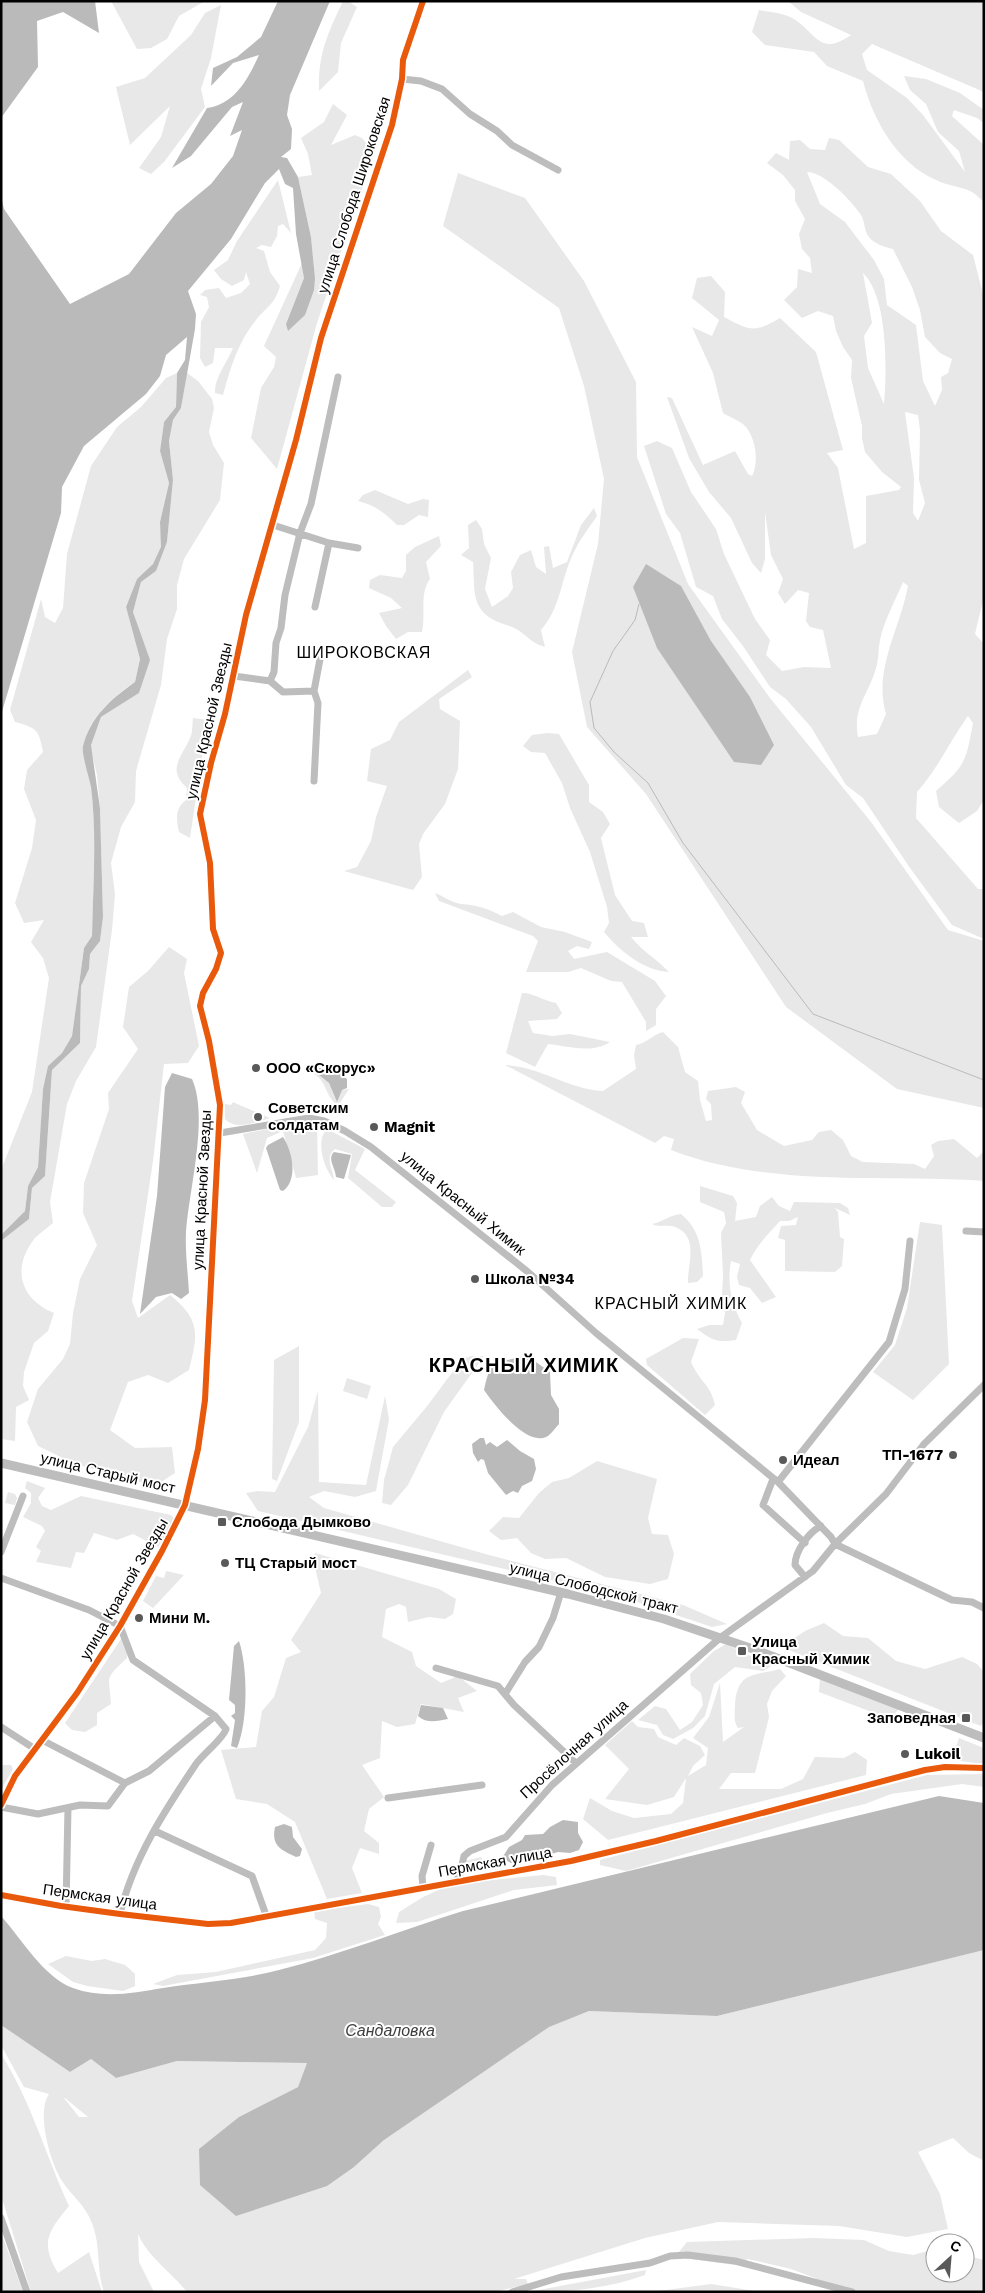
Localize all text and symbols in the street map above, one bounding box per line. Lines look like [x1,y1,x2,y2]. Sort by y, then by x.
street label: улица Слобода Широковская [314,94,394,296]
street label: улица Красной Звезды [182,641,236,801]
district label: ШИРОКОВСКАЯ [297,643,431,662]
place label: ООО «Скорус» [266,1059,376,1077]
marker: ООО «Скорус» [250,1062,262,1074]
place label: Советским солдатам [268,1099,348,1134]
street label: улица Красной Звезды [189,1109,215,1271]
marker: Советским солдатам [252,1111,264,1123]
place label: Magnit [384,1118,435,1136]
marker: Magnit [368,1121,380,1133]
street label: улица Красный Химик [397,1147,529,1259]
place label: Школа №34 [485,1270,575,1288]
marker: Школа №34 [469,1273,481,1285]
district label: КРАСНЫЙ ХИМИК [595,1294,747,1313]
district label: КРАСНЫЙ ХИМИК [429,1353,619,1377]
place label: ТП-1677 [882,1446,943,1464]
street label: улица Старый мост [39,1449,177,1497]
marker: ТП-1677 [947,1449,959,1461]
place label: Идеал [793,1451,840,1469]
marker: Идеал [777,1454,789,1466]
place label: Слобода Дымково [232,1513,371,1531]
street label: улица Красной Звезды [76,1515,172,1663]
marker: Слобода Дымково [216,1516,228,1528]
place label: ТЦ Старый мост [235,1554,357,1572]
marker: ТЦ Старый мост [219,1557,231,1569]
street label: улица Слободской тракт [508,1558,680,1618]
place label: Мини М. [149,1609,210,1627]
marker: Мини М. [133,1612,145,1624]
place label: Улица Красный Химик [752,1633,870,1668]
marker: Улица Красный Химик [736,1645,748,1657]
street label: Просёлочная улица [516,1695,632,1802]
place label: Заповедная [867,1709,956,1727]
marker: Заповедная [960,1712,972,1724]
place label: Lukoil [915,1745,961,1763]
marker: Lukoil [899,1748,911,1760]
street label: Пермская улица [437,1843,554,1881]
street label: Пермская улица [42,1880,159,1914]
water label: Сандаловка [345,2021,435,2040]
north arrow [925,2233,975,2283]
text: С [948,2237,964,2256]

